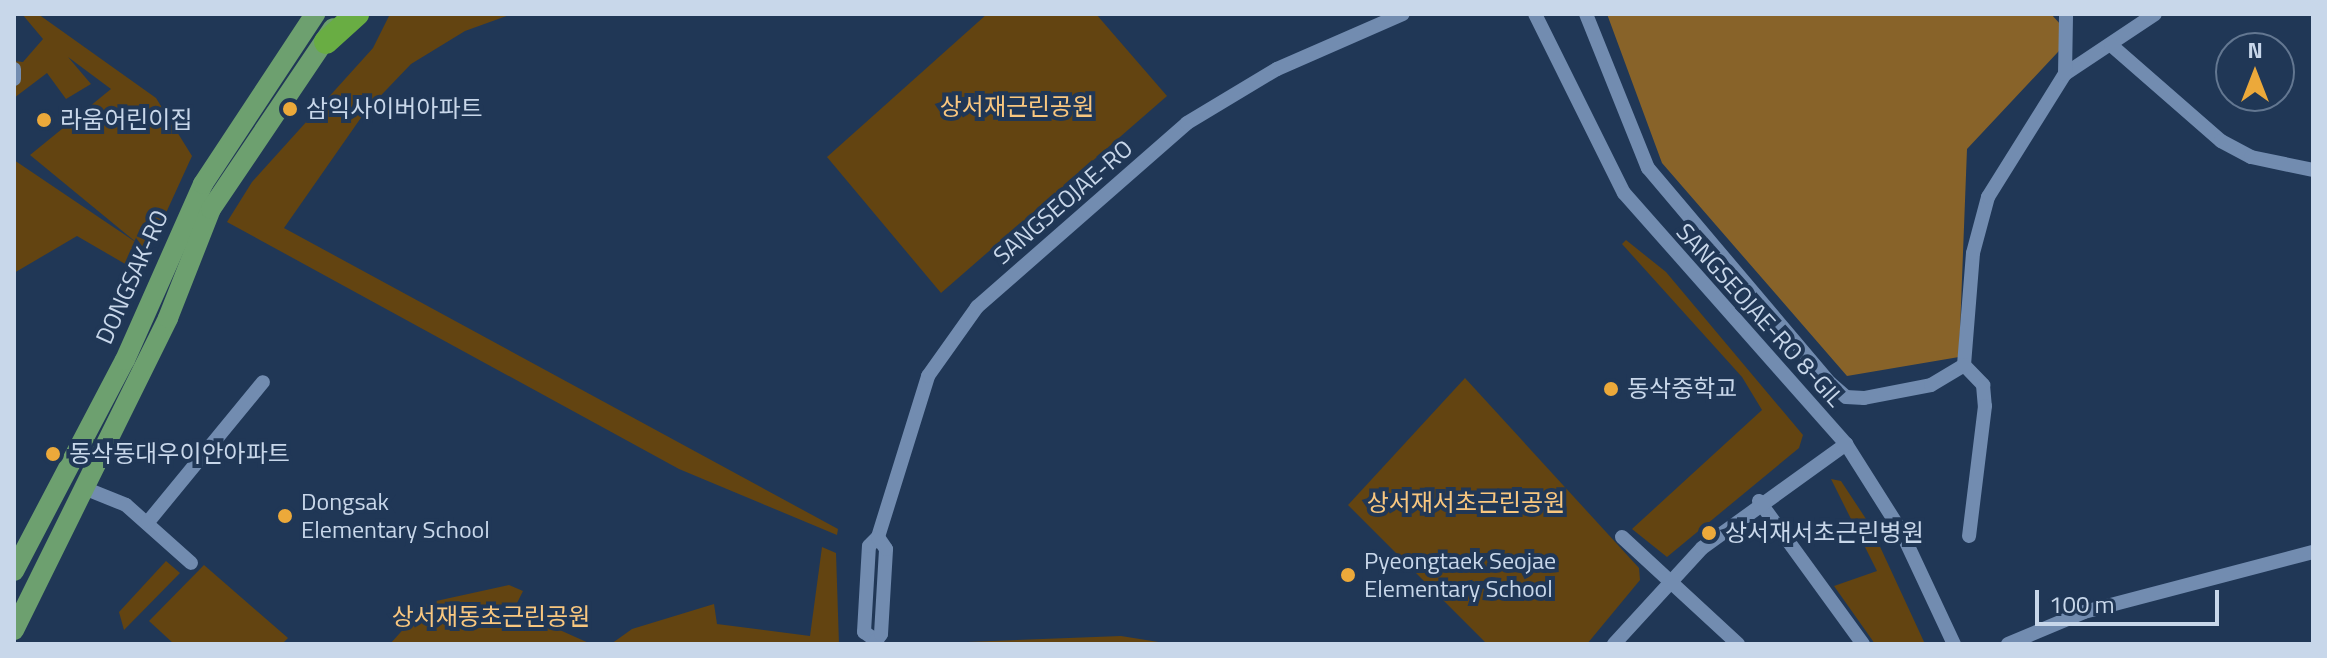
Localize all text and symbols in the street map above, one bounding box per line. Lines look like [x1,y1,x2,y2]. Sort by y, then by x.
north arrow [2215,32,2295,112]
text: N [2247,33,2263,67]
park label: 상서재근린공원 [940,93,1094,121]
place label: 삼익사이버아파트 [306,95,483,123]
marker: 삼익사이버아파트 [281,100,299,118]
place label: 라움어린이집 [60,106,192,134]
marker: 라움어린이집 [35,111,53,129]
street label: SANGSEOJAE-RO [988,134,1138,270]
street label: DONGSAK-RO [90,206,174,348]
street label: SANGSEOJAE-RO 8-GIL [1670,218,1850,412]
place label: 동삭중학교 [1627,375,1737,403]
marker: 동삭중학교 [1602,380,1620,398]
place label: 동삭동대우이안아파트 [69,440,290,468]
marker: 동삭동대우이안아파트 [44,445,62,463]
place label: Dongsak Elementary School [301,488,490,544]
park label: 상서재서초근린공원 [1367,489,1565,517]
marker: Dongsak Elementary School [276,507,294,525]
place label: 상서재서초근린병원 [1725,519,1924,547]
marker: 상서재서초근린병원 [1700,524,1718,542]
place label: Pyeongtaek Seojae Elementary School [1364,547,1556,603]
marker: Pyeongtaek Seojae Elementary School [1339,566,1357,584]
scale bar [2039,574,2223,624]
text: 100 m [2049,586,2115,622]
park label: 상서재동초근린공원 [392,603,590,631]

